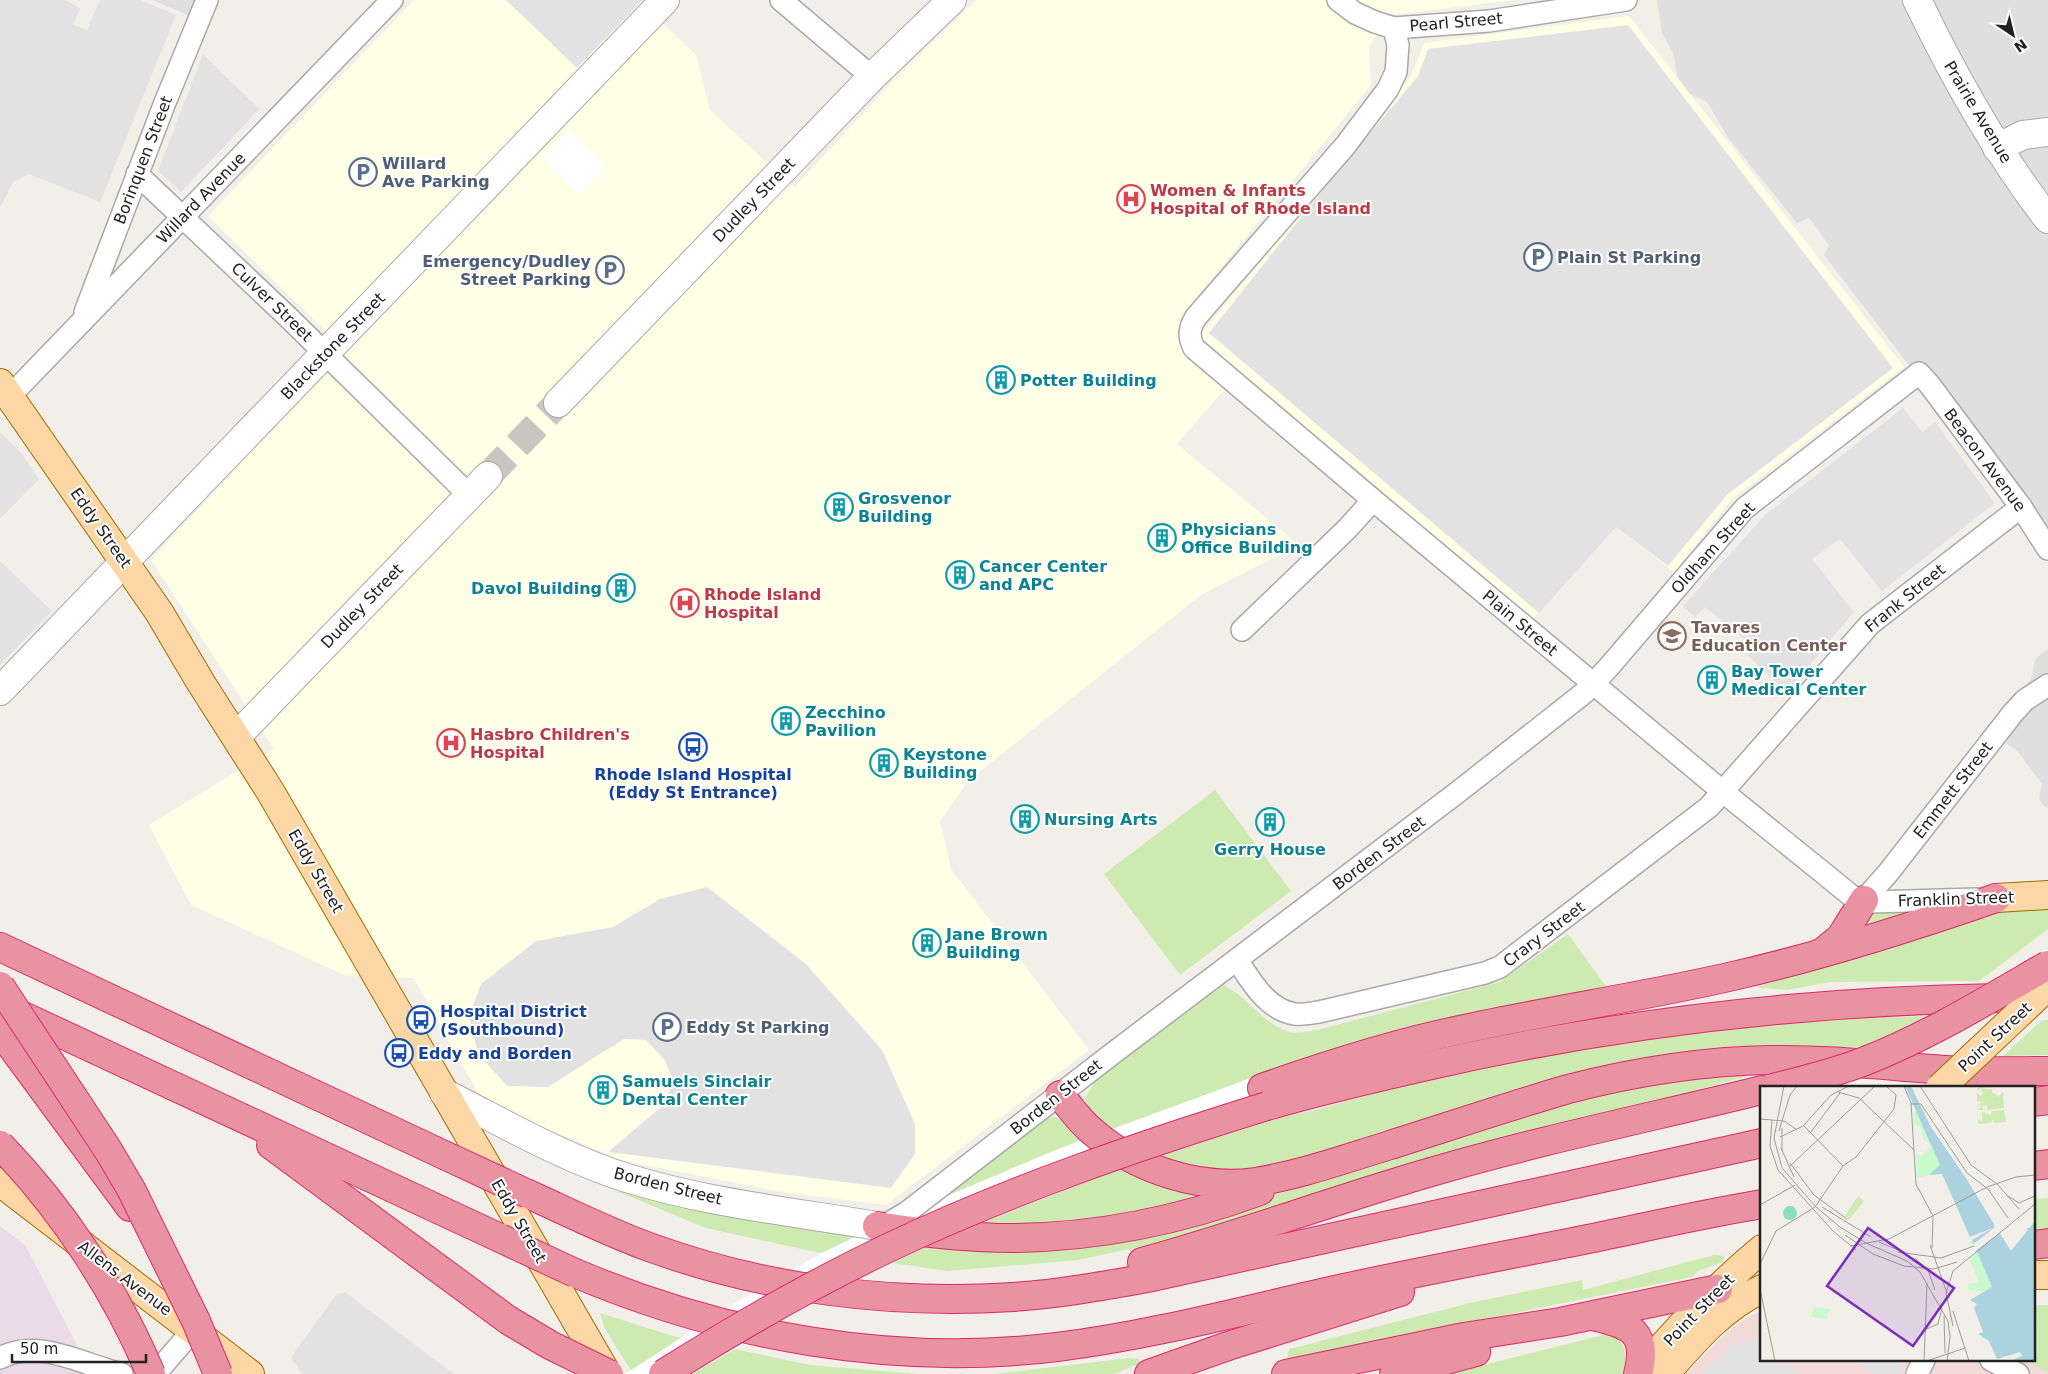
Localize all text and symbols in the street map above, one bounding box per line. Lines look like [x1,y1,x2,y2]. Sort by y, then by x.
street label: Pearl Street [1409,8,1503,36]
north arrow [1988,10,2038,60]
text: N [2011,36,2030,56]
street label: Prairie Avenue [1940,58,2016,166]
street label: Borinquen Street [110,93,176,227]
street label: Willard Avenue [153,148,249,248]
place label: Willard Ave Parking [382,154,490,191]
street label: Dudley Street [709,154,799,246]
parking icon: Willard Ave Parking [348,157,378,187]
place label: Women & Infants Hospital of Rhode Island [1150,181,1371,218]
hospital icon: Women & Infants Hospital of Rhode Island [1116,184,1146,214]
parking icon: Plain St Parking [1523,242,1553,272]
place label: Plain St Parking [1557,248,1701,267]
place label: Emergency/Dudley Street Parking [422,252,592,289]
parking icon: Emergency/Dudley Street Parking [595,255,625,285]
street label: Culver Street [228,259,316,345]
street label: Blackstone Street [277,289,389,403]
building icon: Potter Building [986,365,1016,395]
place label: Potter Building [1020,371,1157,390]
street label: Beacon Avenue [1940,405,2030,515]
street label: Eddy Street [66,484,136,572]
place label: Grosvenor Building [858,489,951,526]
building icon: Grosvenor Building [824,492,854,522]
street label: Oldham Street [1667,498,1759,598]
place label: Physicians Office Building [1181,520,1313,557]
building icon: Physicians Office Building [1147,523,1177,553]
place label: Cancer Center and APC [979,557,1107,594]
street label: Dudley Street [317,560,407,652]
building icon: Cancer Center and APC [945,560,975,590]
street label: Frank Street [1861,560,1949,636]
building icon: Davol Building [606,573,636,603]
place label: Davol Building [471,579,602,598]
place label: Rhode Island Hospital [704,585,821,622]
street label: Plain Street [1479,586,1561,660]
hospital icon: Rhode Island Hospital [670,588,700,618]
place label: Tavares Education Center [1691,618,1847,655]
school or university icon: Tavares Education Center [1657,621,1687,651]
place label: Bay Tower Medical Center [1731,662,1867,699]
building icon: Bay Tower Medical Center [1697,665,1727,695]
place label: Zecchino Pavilion [805,703,886,740]
building icon: Zecchino Pavilion [771,706,801,736]
place label: Hasbro Children's Hospital [470,725,630,762]
hospital icon: Hasbro Children's Hospital [436,728,466,758]
bus stop icon: Rhode Island Hospital (Eddy St Entrance) [678,732,708,762]
street label: Emmett Street [1909,738,1997,842]
place label: Keystone Building [903,745,987,782]
building icon: Keystone Building [869,748,899,778]
place label: Rhode Island Hospital (Eddy St Entrance) [594,765,792,802]
building icon: Nursing Arts [1010,804,1040,834]
building icon: Gerry House [1255,807,1285,837]
place label: Nursing Arts [1044,810,1158,829]
street label: Borden Street [1329,812,1429,894]
street label: Eddy Street [284,826,348,916]
place label: Gerry House [1214,840,1326,859]
street label: Franklin Street [1897,887,2015,911]
street label: Crary Street [1499,897,1589,971]
place label: Jane Brown Building [945,925,1048,962]
building icon: Jane Brown Building [912,928,942,958]
street label: Point Street [1954,998,2036,1076]
place label: Hospital District (Southbound) [440,1002,587,1039]
bus stop icon: Hospital District (Southbound) [406,1005,436,1035]
parking icon: Eddy St Parking [652,1012,682,1042]
place label: Eddy St Parking [686,1018,830,1037]
bus stop icon: Eddy and Borden [384,1038,414,1068]
place label: Eddy and Borden [418,1044,572,1063]
street label: Borden Street [1006,1055,1106,1139]
place label: Samuels Sinclair Dental Center [622,1072,771,1109]
building icon: Samuels Sinclair Dental Center [588,1075,618,1105]
inset map [1760,1086,2036,1362]
street label: Borden Street [612,1163,724,1209]
street label: Eddy Street [487,1176,551,1266]
street label: Allens Avenue [74,1237,176,1319]
street label: Point Street [1660,1270,1738,1350]
scale bar [12,1332,146,1364]
text: 50 m [20,1340,58,1358]

